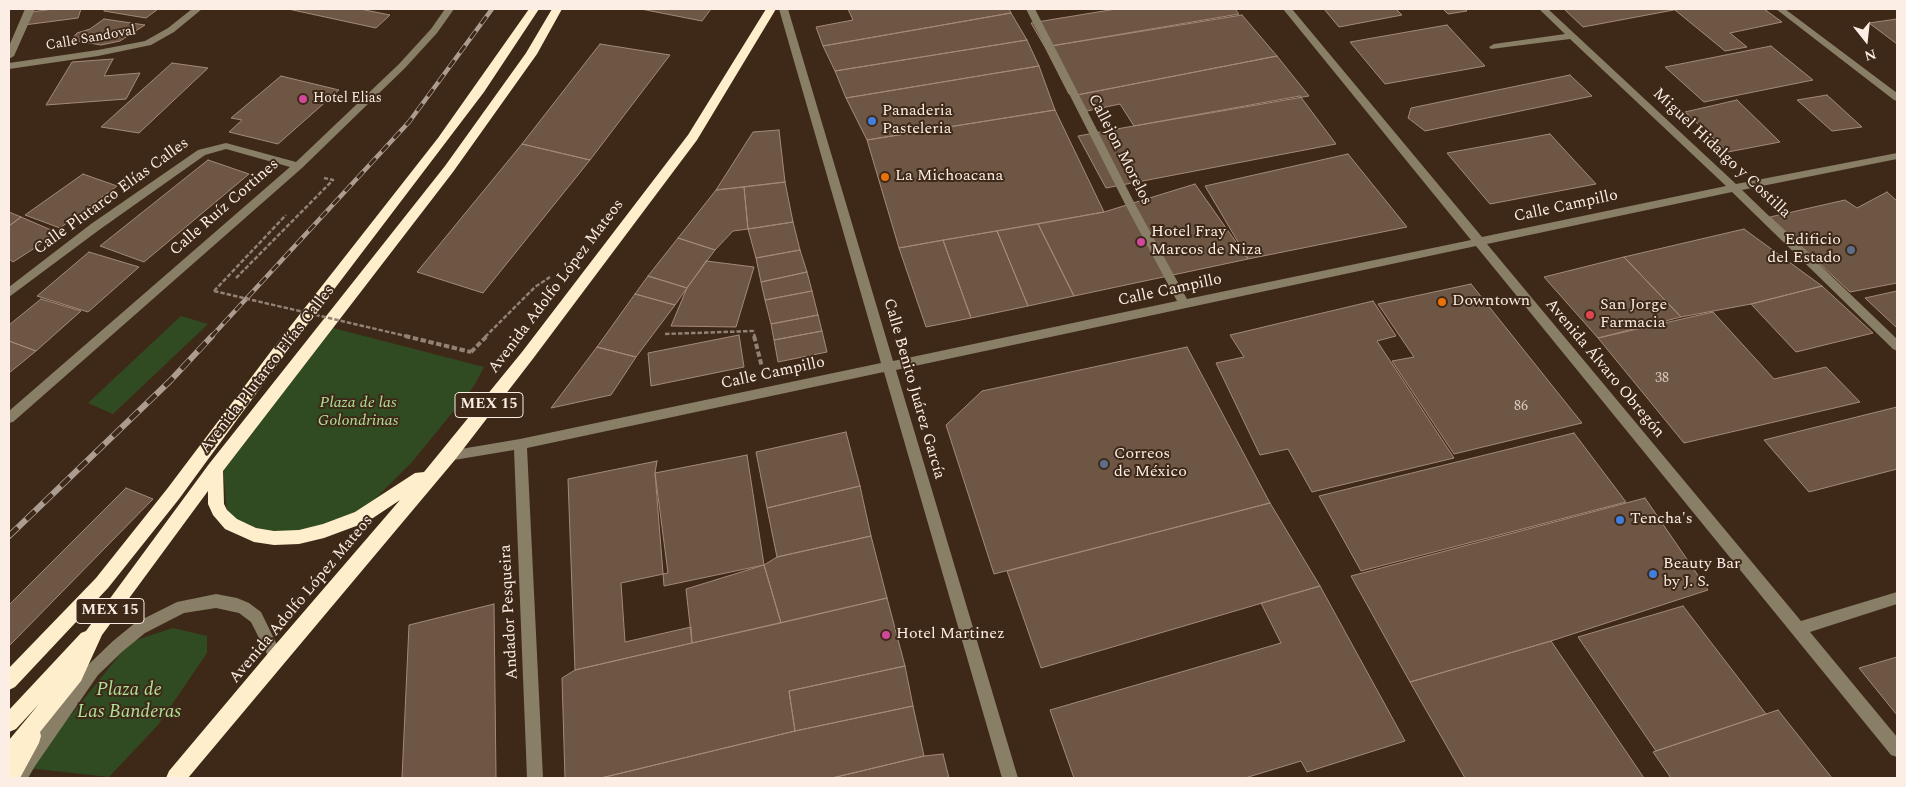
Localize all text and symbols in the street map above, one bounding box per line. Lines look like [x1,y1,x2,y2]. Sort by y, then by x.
north arrow [1841,15,1891,65]
street label: Calle Sandoval [45,23,137,55]
text: N [1862,43,1879,67]
street label: Miguel Hidalgo y Costilla [1648,85,1794,223]
place label: Hotel Elias [313,91,382,107]
street label: Callejon Morelos [1083,91,1155,209]
marker: Hotel Elias [297,93,309,105]
place label: Panaderia Pasteleria [882,102,953,140]
marker: Panaderia Pasteleria [866,115,878,127]
street label: Calle Plutarco Elías Calles [31,134,193,260]
street label: Calle Ruíz Cortines [167,155,283,261]
place label: La Michoacana [895,167,1003,187]
marker: La Michoacana [879,171,891,183]
street label: Calle Campillo [1512,187,1620,227]
street label: Avenida Adolfo López Mateos [485,196,629,378]
place label: Hotel Fray Marcos de Niza [1151,223,1262,261]
place label: Edificio del Estado [1767,231,1841,269]
marker: Hotel Fray Marcos de Niza [1135,236,1147,248]
marker: Edificio del Estado [1845,244,1857,256]
street label: Calle Campillo [1116,271,1224,311]
street label: Avenida Plutarco Elías Calles [196,282,340,458]
place label: Downtown [1452,292,1530,312]
street label: Calle Benito Juárez García [878,296,948,482]
marker: Downtown [1436,296,1448,308]
street label: Avenida Álvaro Obregón [1540,296,1668,442]
place label: San Jorge Farmacia [1600,296,1667,334]
marker: San Jorge Farmacia [1584,309,1596,321]
street label: Calle Campillo [719,354,827,394]
house number: 38 [1655,371,1669,387]
road number: MEX 15 [455,392,523,418]
park label: Plaza de las Golondrinas [318,394,398,432]
house number: 86 [1514,399,1528,415]
place label: Correos de México [1114,445,1187,483]
marker: Correos de México [1098,458,1110,470]
place label: Tencha's [1630,510,1693,530]
street label: Avenida Adolfo López Mateos [226,512,378,688]
marker: Tencha's [1614,514,1626,526]
street label: Andador Pesqueira [497,544,523,680]
place label: Beauty Bar by J. S. [1663,555,1740,593]
marker: Beauty Bar by J. S. [1647,568,1659,580]
road number: MEX 15 [76,598,144,624]
place label: Hotel Martinez [896,625,1005,645]
marker: Hotel Martinez [880,629,892,641]
park label: Plaza de Las Banderas [77,680,181,724]

